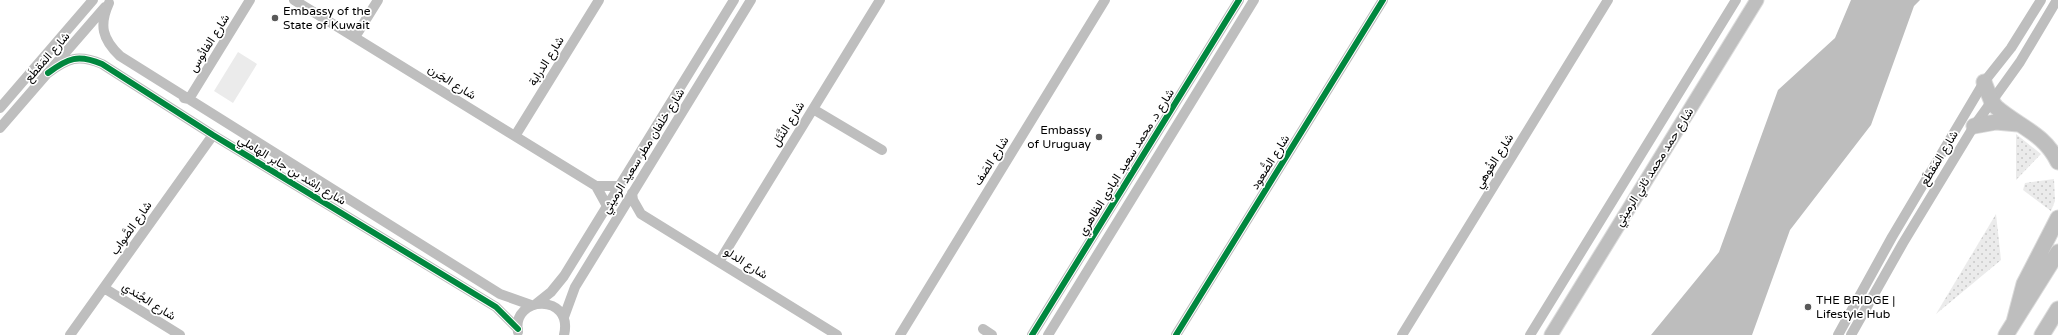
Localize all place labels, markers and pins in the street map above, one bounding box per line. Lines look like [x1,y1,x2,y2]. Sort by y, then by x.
place label: Embassy of the State of Kuwait [283,4,371,32]
marker: Embassy of the State of Kuwait [270,13,280,23]
place label: Embassy of Uruguay [1027,123,1092,151]
marker: Embassy of Uruguay [1094,132,1104,142]
place label: THE BRIDGE | Lifestyle Hub [1816,293,1895,321]
marker: THE BRIDGE | Lifestyle Hub [1803,302,1813,312]

